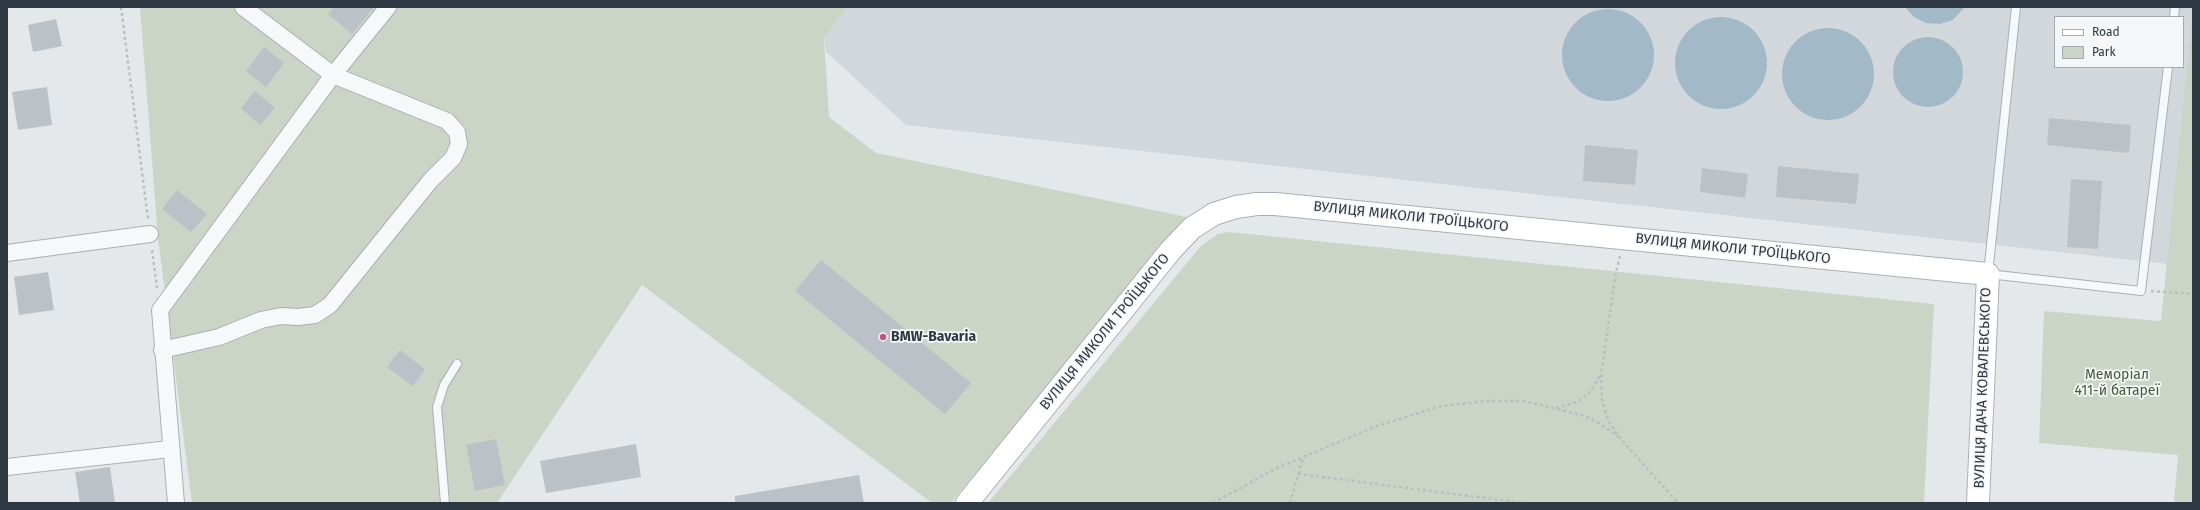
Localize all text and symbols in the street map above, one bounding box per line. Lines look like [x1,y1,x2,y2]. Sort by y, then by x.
legend [2054,16,2184,68]
text: Road [2092,25,2120,39]
text: Park [2092,45,2116,59]
street label: ВУЛИЦЯ МИКОЛИ ТРОЇЦЬКОГО [1312,198,1510,236]
street label: ВУЛИЦЯ МИКОЛИ ТРОЇЦЬКОГО [1634,230,1832,268]
street label: ВУЛИЦЯ МИКОЛИ ТРОЇЦЬКОГО [1037,250,1173,414]
street label: ВУЛИЦЯ ДАЧА КОВАЛЕВСЬКОГО [1971,287,1995,489]
place label: BMW-Bavaria [891,329,976,345]
marker: BMW-Bavaria [878,332,888,342]
park label: Меморіал 411-й батареї [2075,367,2159,400]

